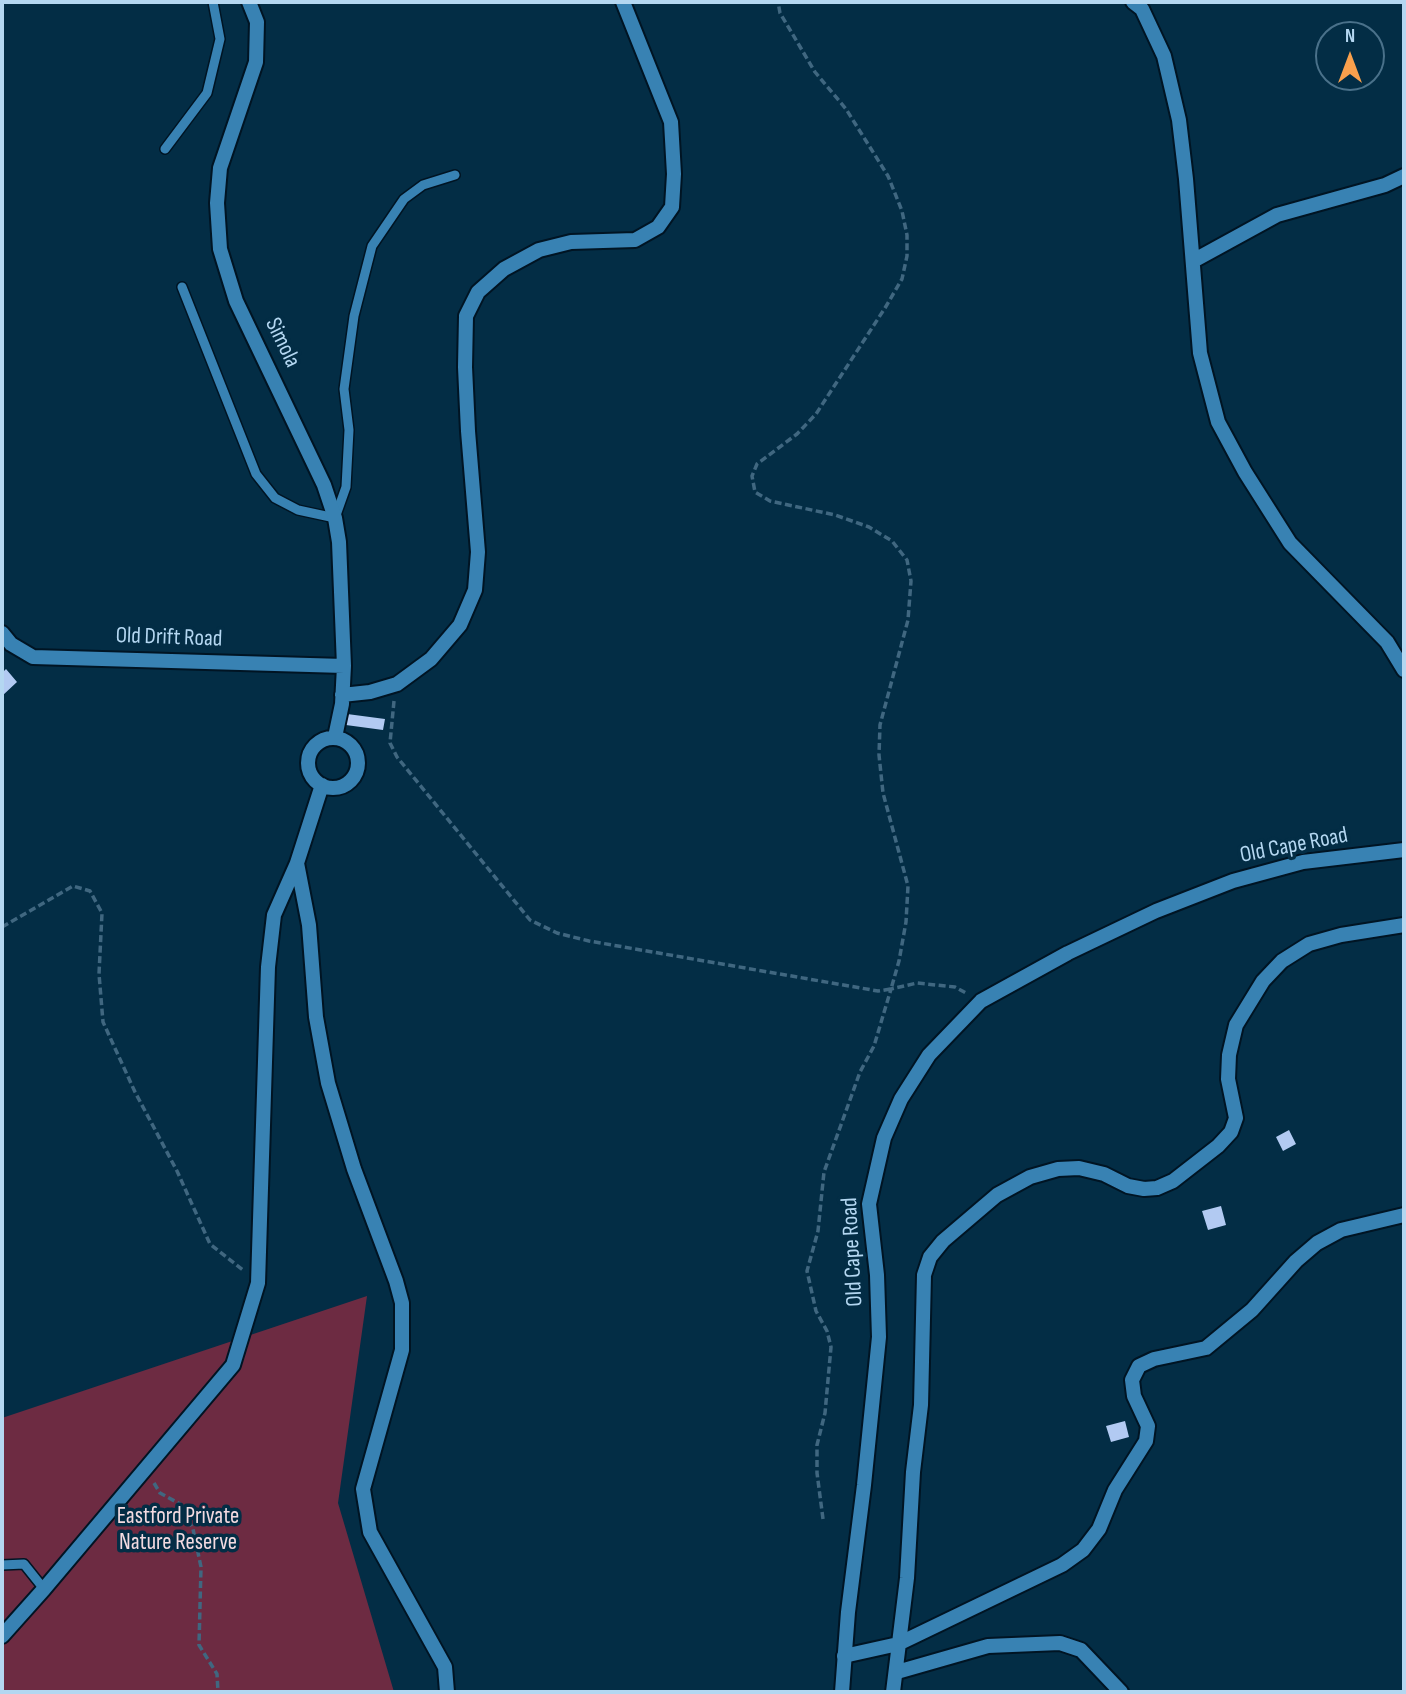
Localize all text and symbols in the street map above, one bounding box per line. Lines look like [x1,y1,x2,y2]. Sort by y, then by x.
north arrow [1315,21,1385,91]
text: N [1345,25,1355,48]
street label: Simola [258,314,306,372]
street label: Old Drift Road [115,622,223,654]
street label: Old Cape Road [1238,822,1350,870]
street label: Old Cape Road [836,1197,870,1307]
park label: Eastford Private Nature Reserve [117,1503,239,1557]

